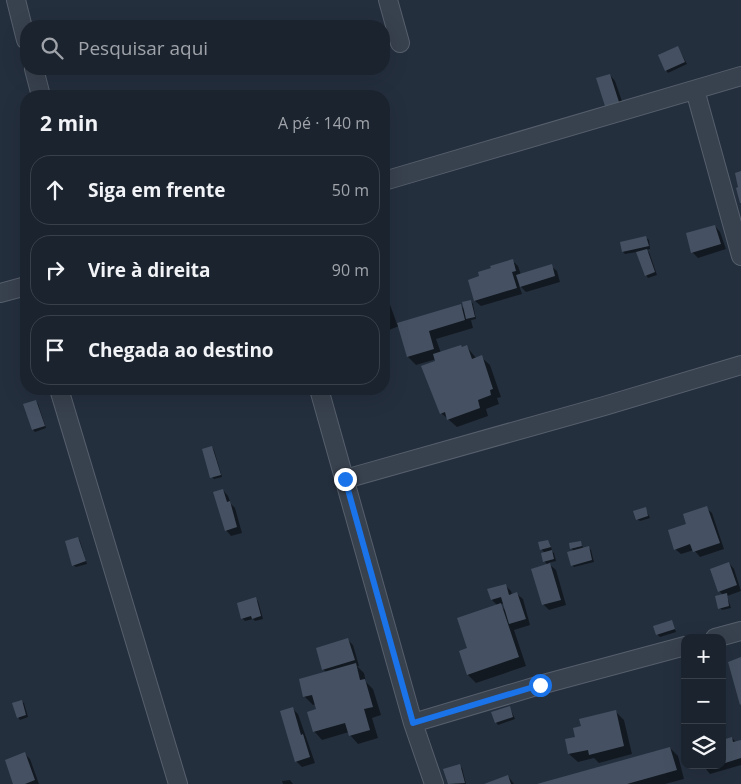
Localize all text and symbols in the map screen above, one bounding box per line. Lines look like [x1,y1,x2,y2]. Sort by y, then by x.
search box [20,20,390,75]
icon: search [38,34,66,62]
text: Pesquisar aqui [78,35,208,61]
text: 2 min [40,109,98,137]
text: A pé · 140 m [278,112,370,134]
icon: ahead [41,176,69,204]
text: Siga em frente [88,177,225,203]
text: 50 m [332,179,369,201]
icon: right [41,256,69,284]
text: Vire à direita [88,257,211,283]
text: 90 m [332,259,369,281]
icon: arrive [41,336,69,364]
text: Chegada ao destino [88,337,274,363]
route end [334,468,357,491]
map controls [681,634,726,769]
button: + [681,634,726,679]
route start [529,674,552,697]
button: − [681,679,726,724]
button: layers [681,724,726,769]

